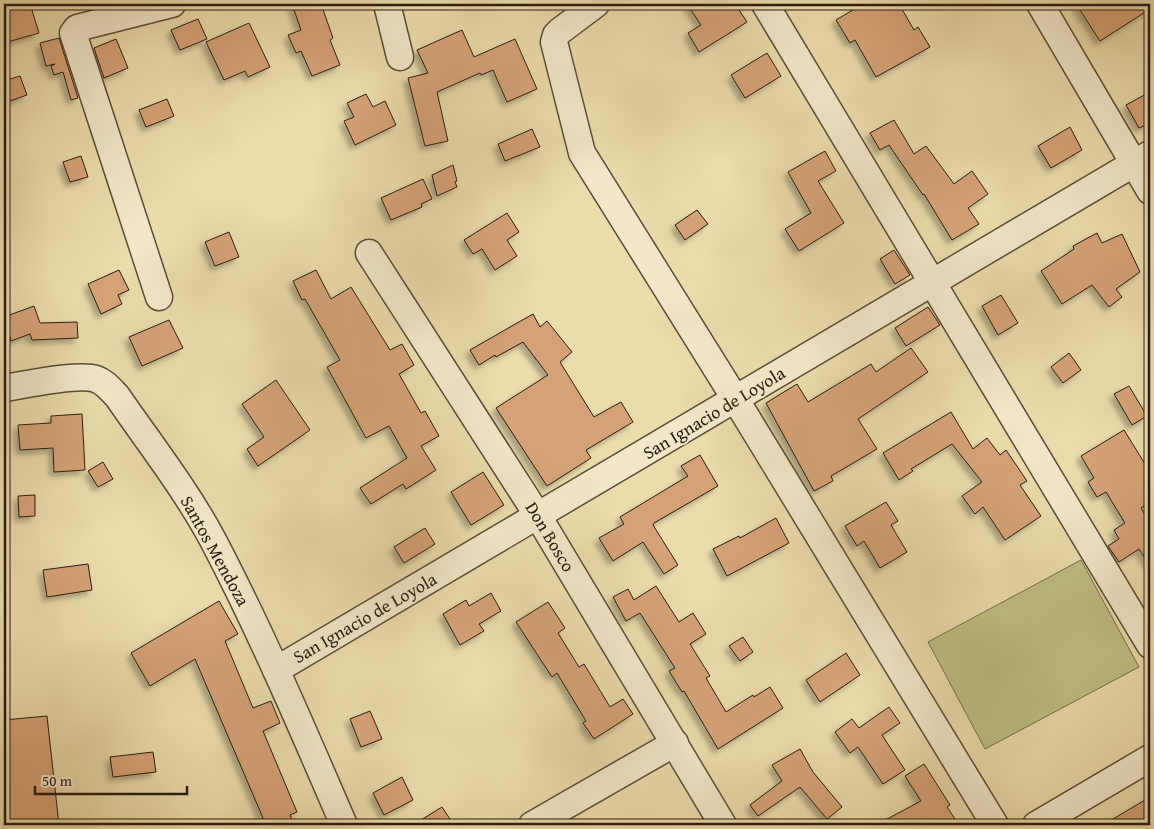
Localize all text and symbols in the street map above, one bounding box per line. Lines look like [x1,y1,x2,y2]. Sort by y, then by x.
street label: San Ignacio de Loyola [637,359,791,466]
street label: Santos Mendoza [174,491,257,611]
street label: Don Bosco [519,496,582,577]
street label: San Ignacio de Loyola [288,565,442,670]
scale bar [35,764,188,796]
text: 50 m [42,770,73,791]

